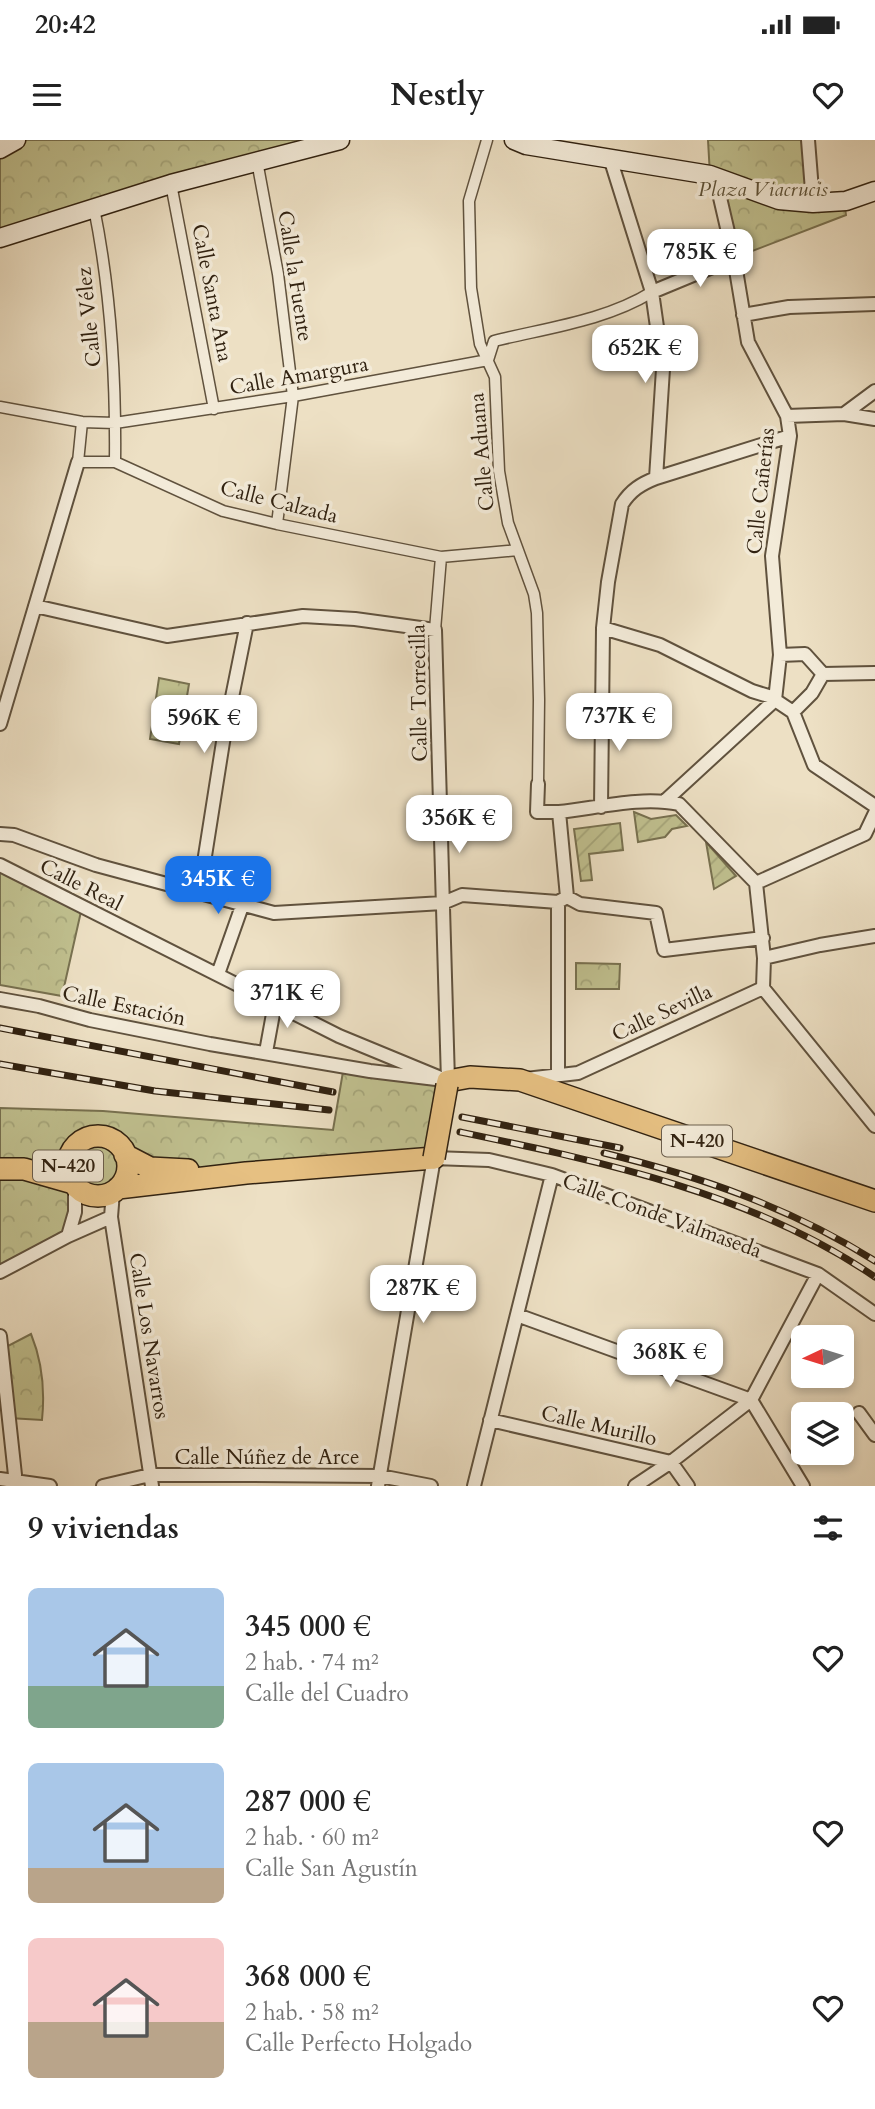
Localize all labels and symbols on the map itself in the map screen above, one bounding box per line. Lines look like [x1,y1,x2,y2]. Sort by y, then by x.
park label: Plaza Viacrucis [698,175,828,204]
street label: Calle la Fuente [270,208,320,344]
street label: Calle Santa Ana [184,222,240,364]
pin: 785K € [643,230,757,289]
street label: Calle Vélez [69,265,109,368]
pin: 652K € [588,326,702,385]
street label: Calle Amargura [227,350,371,402]
street label: Calle Aduana [462,392,502,512]
street label: Calle Cañerías [740,426,782,556]
street label: Calle Calzada [217,473,341,531]
street label: Calle Torrecilla [403,624,435,762]
pin: 737K € [562,694,676,753]
pin: 596K € [147,696,261,755]
pin: 356K € [402,796,516,855]
street label: Calle Real [35,852,127,918]
pin: 345K € [161,856,275,916]
pin: 371K € [230,970,344,1030]
street label: Calle Sevilla [607,977,717,1049]
street label: Calle Estación [60,979,188,1033]
road number: N-420 [662,1126,732,1156]
road number: N-420 [33,1150,103,1182]
street label: Calle Conde Valmaseda [558,1166,766,1266]
street label: Calle Los Navarros [122,1251,176,1421]
pin: 287K € [366,1266,480,1325]
north arrow [791,1325,854,1388]
pin: 368K € [613,1330,727,1389]
street label: Calle Murillo [538,1399,660,1453]
street label: Calle Núñez de Arce [175,1443,359,1472]

